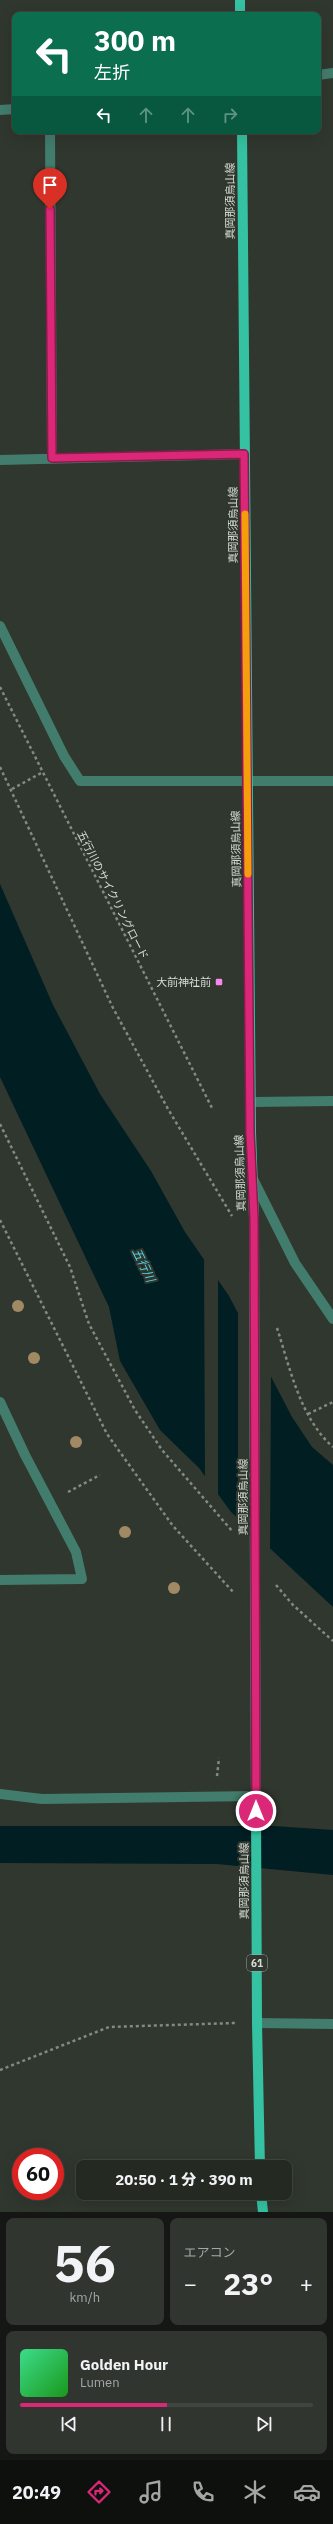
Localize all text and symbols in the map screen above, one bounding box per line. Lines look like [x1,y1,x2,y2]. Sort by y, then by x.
text: 300 m [94,22,176,59]
icon: left [28,28,80,80]
text: 左折 [94,61,130,84]
icon: left [93,104,115,126]
icon: ahead [135,104,157,126]
icon: ahead [177,104,199,126]
icon: right [219,104,241,126]
street label: 真岡那須烏山線 [223,163,237,240]
pin [33,168,67,209]
icon: arrive [39,174,61,196]
street label: 真岡那須烏山線 [226,487,240,564]
street label: 真岡那須烏山線 [228,810,244,888]
street label: 五行川のサイクリングロード [74,828,152,962]
place label: 大前神社前 [156,975,211,989]
marker: 大前神社前 [214,977,224,987]
street label: 真岡那須烏山線 [232,1134,248,1212]
water label: 五行川 [129,1246,160,1286]
street label: 真岡那須烏山線 [236,1459,250,1536]
position arrow [235,1790,277,1832]
street label: 真岡那須烏山線 [237,1843,251,1920]
road number: 61 [247,1955,267,1971]
speed limit sign: 60 [12,2148,64,2200]
text: 20:50 · 1 分 · 390 m [115,2170,253,2189]
text: 56 [54,2229,116,2296]
text: エアコン [184,2244,236,2261]
text: 23° [223,2264,273,2303]
text: − [184,2269,197,2298]
text: + [300,2269,313,2298]
text: km/h [69,2289,100,2306]
text: Golden Hour [80,2355,168,2374]
text: Lumen [80,2374,120,2391]
icon: previous [58,2413,80,2435]
icon: pause [155,2413,177,2435]
icon: next [253,2413,275,2435]
icon: directions [85,2478,113,2506]
icon: music [137,2478,165,2506]
icon: phone [189,2478,217,2506]
icon: climate [241,2478,269,2506]
icon: car [293,2478,321,2506]
text: 20:49 [12,2481,61,2504]

